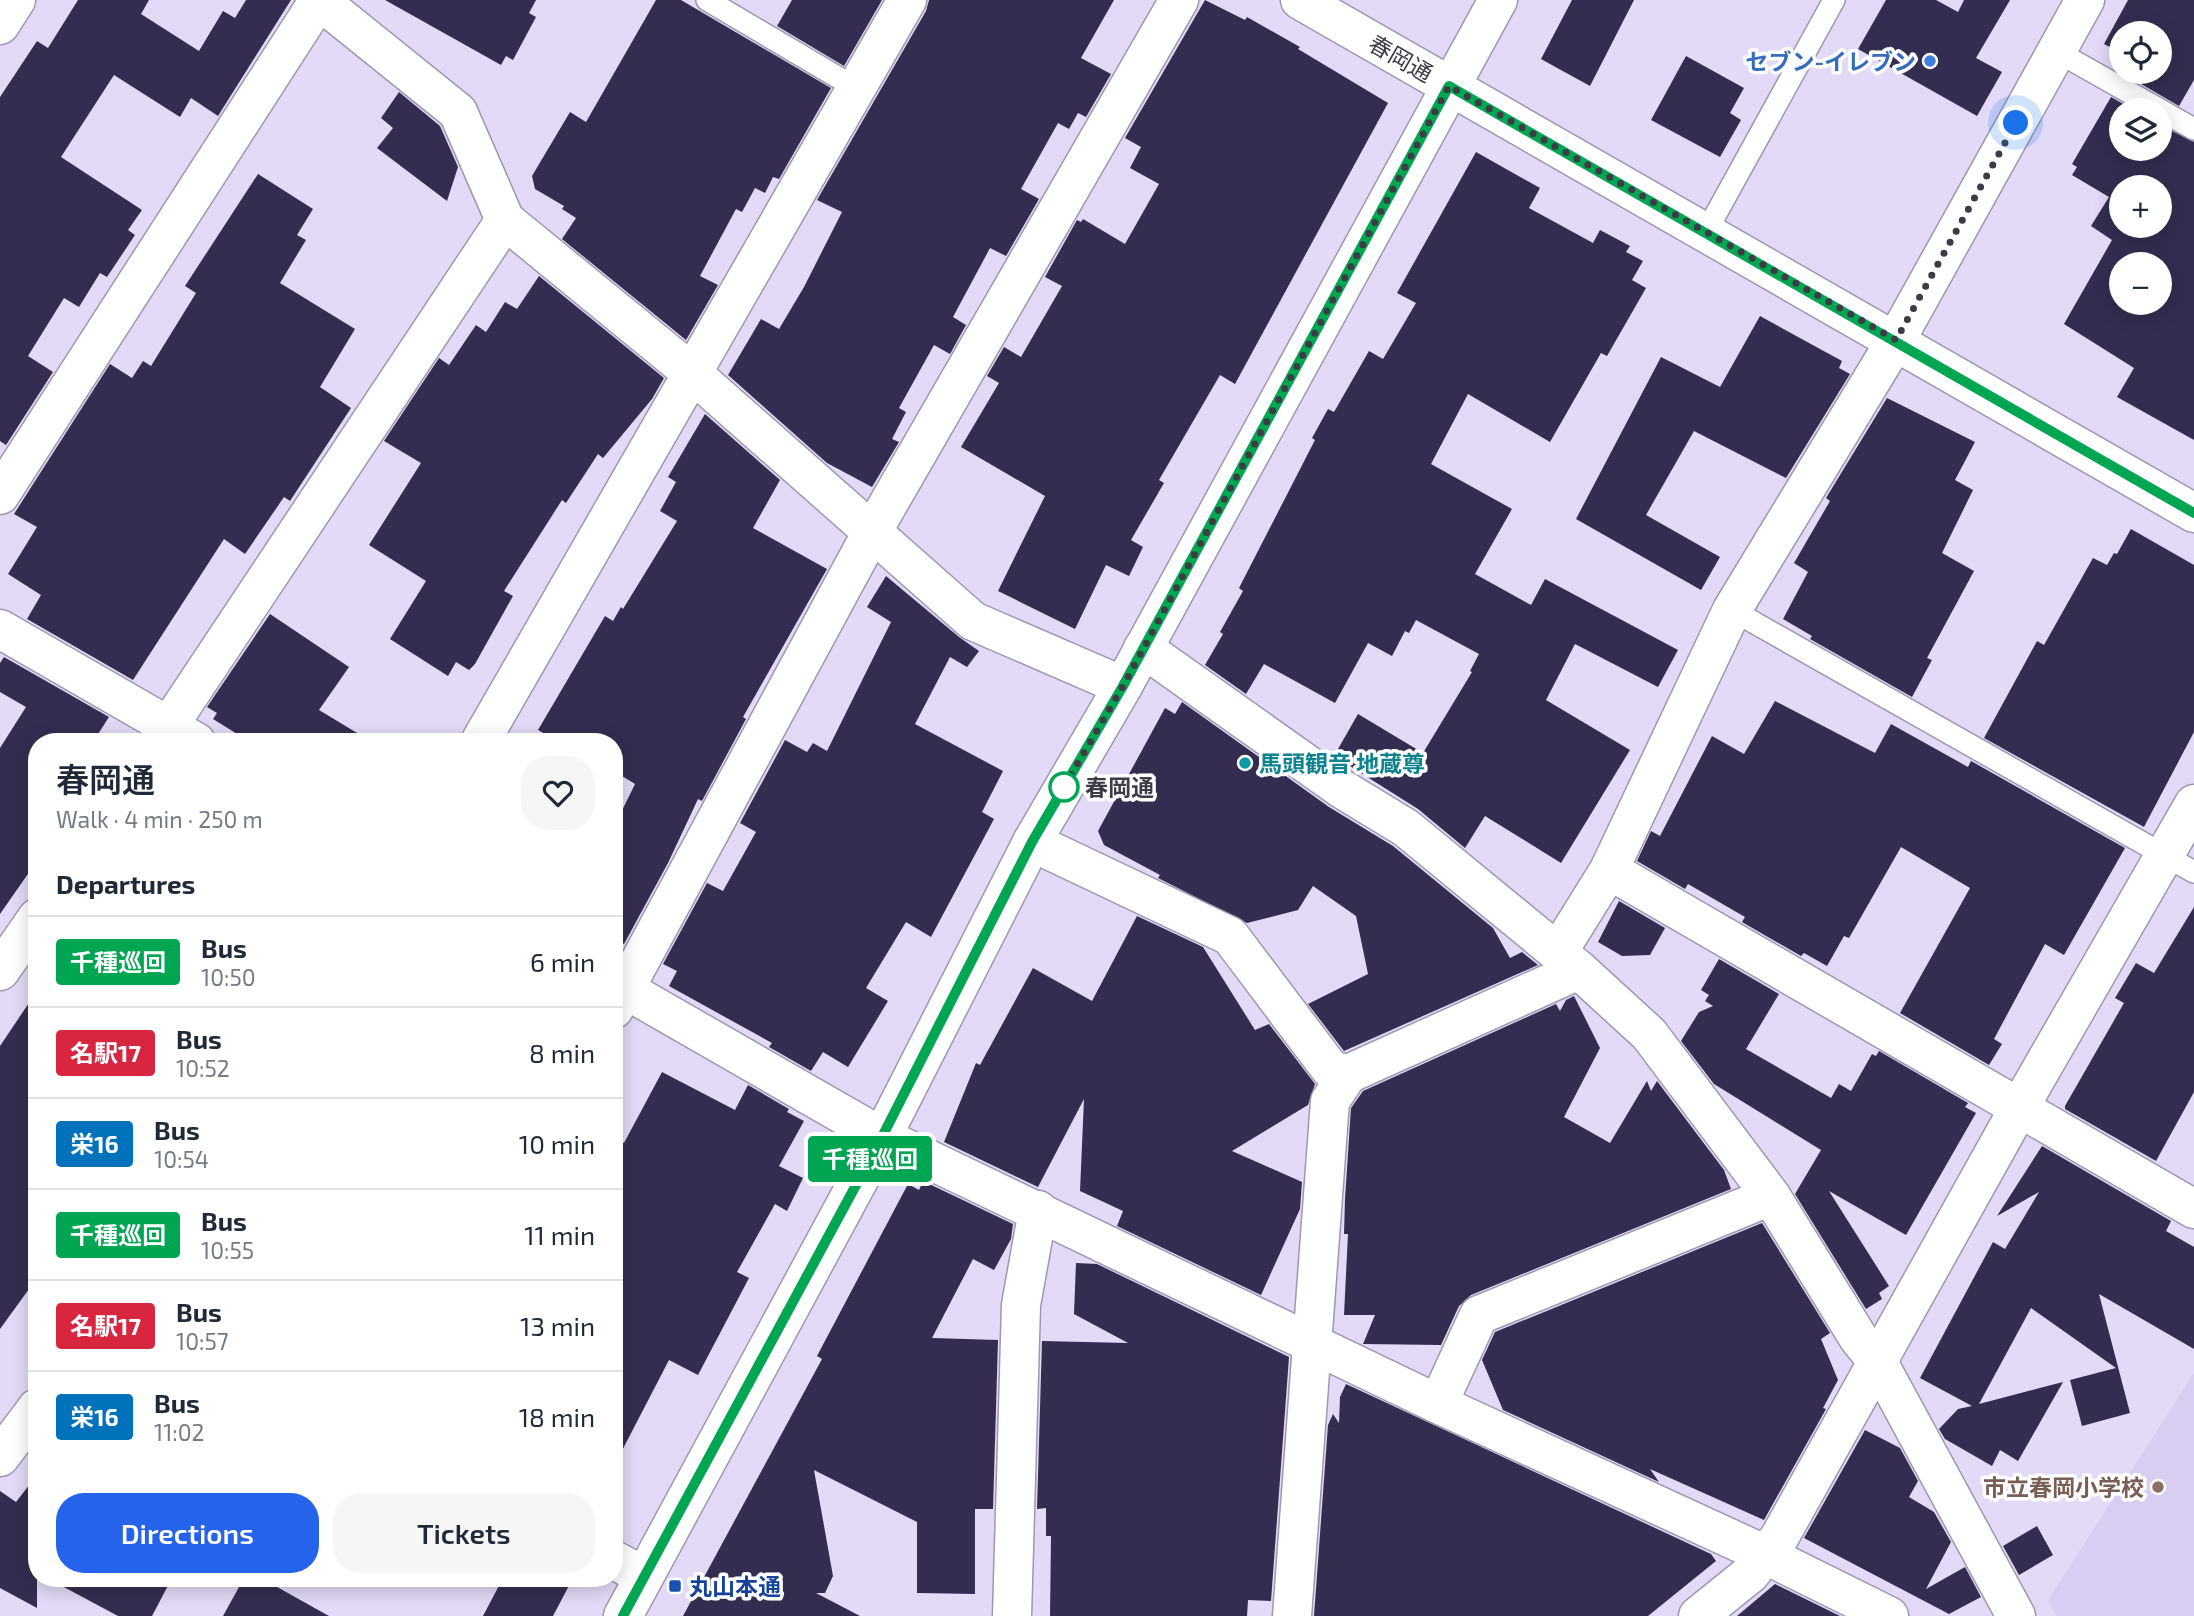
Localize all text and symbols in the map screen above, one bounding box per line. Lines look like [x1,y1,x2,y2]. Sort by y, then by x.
map controls [2109,21,2172,315]
button: locate [2109,21,2172,84]
street label: 春岡通 [1364,29,1438,87]
place label: セブン-イレブン [1745,47,1916,75]
marker: セブン-イレブン [1922,53,1938,69]
button: layers [2109,98,2172,161]
your location [1998,105,2033,140]
button: + [2109,175,2172,238]
button: − [2109,252,2172,315]
place label: 馬頭観音 地蔵尊 [1259,749,1425,777]
marker: 馬頭観音 地蔵尊 [1237,755,1253,771]
button: heart [521,756,595,830]
text: 春岡通 [56,759,155,799]
marker: 春岡通 [1049,772,1079,802]
place label: 春岡通 [1085,773,1154,801]
text: Walk · 4 min · 250 m [56,805,263,833]
text: Departures [56,868,195,899]
text: Bus [201,932,247,963]
text: 6 min [530,946,595,977]
text: 千種巡回 [70,947,166,976]
text: 10:50 [201,963,256,991]
text: Bus [176,1023,222,1054]
text: 8 min [529,1037,595,1068]
text: 名駅17 [70,1038,141,1067]
text: 10:52 [176,1054,230,1082]
text: Bus [154,1114,200,1145]
text: 10 min [519,1128,595,1159]
text: 栄16 [70,1129,119,1158]
line badge: 千種巡回 [821,1136,919,1182]
text: 千種巡回 [822,1144,918,1173]
text: 10:54 [154,1145,209,1173]
text: Bus [201,1205,247,1236]
text: 11 min [524,1219,595,1250]
text: 千種巡回 [70,1220,166,1249]
text: 10:55 [201,1236,254,1264]
text: Bus [176,1296,222,1327]
text: 13 min [520,1310,595,1341]
text: 名駅17 [70,1311,141,1340]
text: 10:57 [176,1327,229,1355]
text: Bus [154,1387,200,1418]
text: 18 min [519,1401,595,1432]
text: 栄16 [70,1402,119,1431]
text: 11:02 [154,1418,205,1446]
place label: 市立春岡小学校 [1983,1473,2144,1501]
marker: 市立春岡小学校 [2150,1479,2166,1495]
button: Directions [56,1493,319,1573]
button: Tickets [333,1493,595,1573]
place label: 丸山本通 [689,1572,781,1600]
marker: 丸山本通 [667,1578,683,1594]

